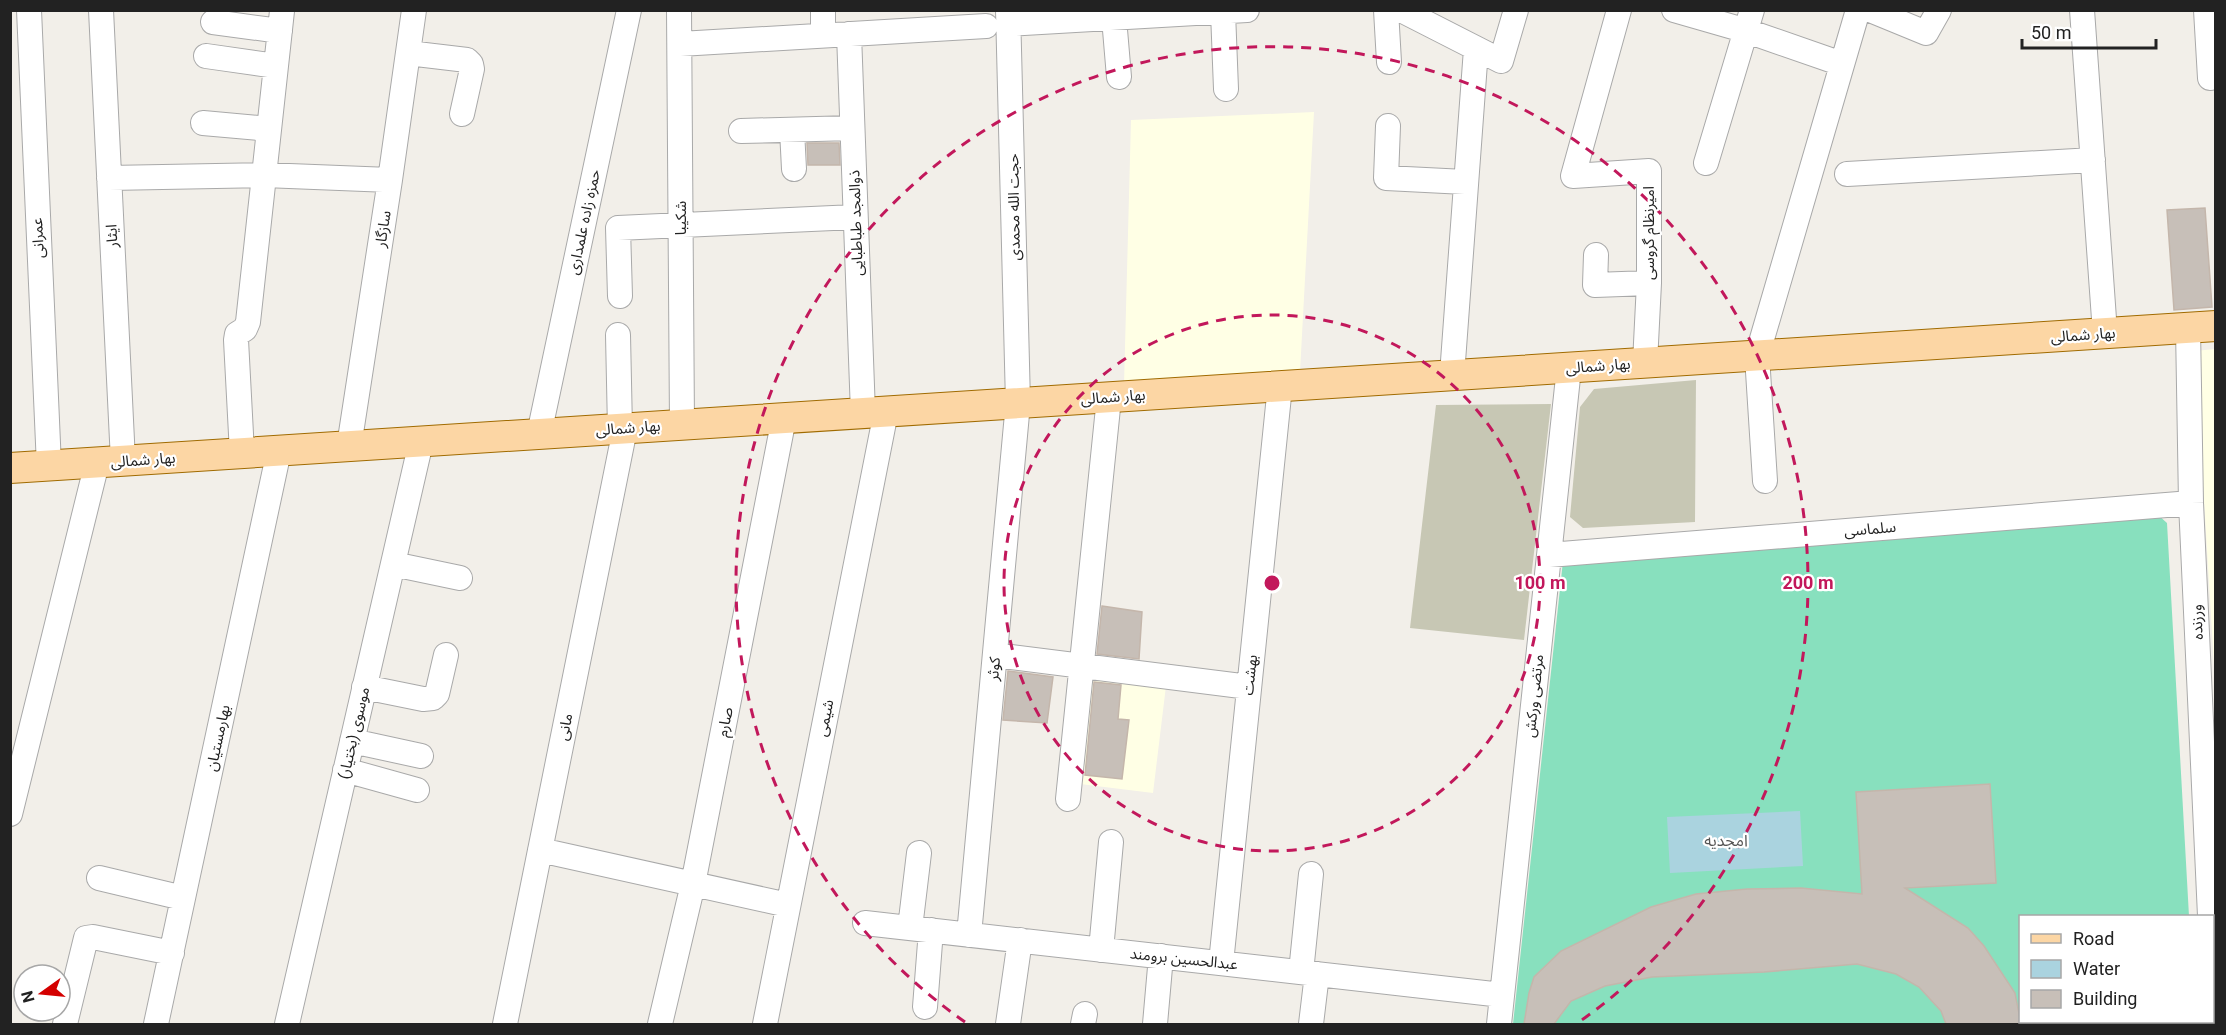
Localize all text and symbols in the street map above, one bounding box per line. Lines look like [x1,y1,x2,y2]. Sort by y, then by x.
scale bar [2022,12,2156,50]
text: 50 m [2031,22,2071,43]
street label: حجت الله محمدی [1004,153,1024,261]
street label: حمزه زاده علمداری [564,167,604,276]
street label: ذوالمجد طباطبایی [845,170,867,276]
street label: امیرنظام گروسی [1640,186,1660,280]
street label: شکیبا [672,201,690,235]
street label: سازگار [371,209,395,250]
street label: عمرانی [28,217,48,259]
street label: ایثار [102,224,122,249]
street label: بهار شمالی [2050,324,2116,346]
street label: بهار شمالی [1565,355,1631,377]
street label: بهار شمالی [1080,386,1146,408]
street label: بهار شمالی [595,417,661,439]
street label: بهار شمالی [110,449,176,471]
street label: سلماسی [1843,518,1897,540]
text: 100 m [1514,572,1566,593]
text: 200 m [1782,572,1834,593]
centre of rings [1262,573,1282,593]
street label: ورزنده [2187,604,2207,640]
street label: مرتضی ورکش [1521,653,1547,739]
street label: بهشت [1239,654,1261,696]
street label: کوثر [984,656,1004,683]
street label: موسوی (بختیار) [335,685,373,781]
street label: شیمی [813,698,837,738]
street label: بهارمستیان [202,703,234,773]
street label: صارم [713,706,739,739]
street label: مانی [554,712,576,742]
district label: امجدیه [1704,831,1748,850]
legend [2019,915,2214,1023]
text: Road [2073,928,2114,949]
street label: عبدالحسین برومند [1129,944,1239,974]
text: Water [2073,958,2120,979]
north arrow [12,963,72,1023]
text: Building [2073,988,2137,1009]
text: N [17,989,39,1005]

